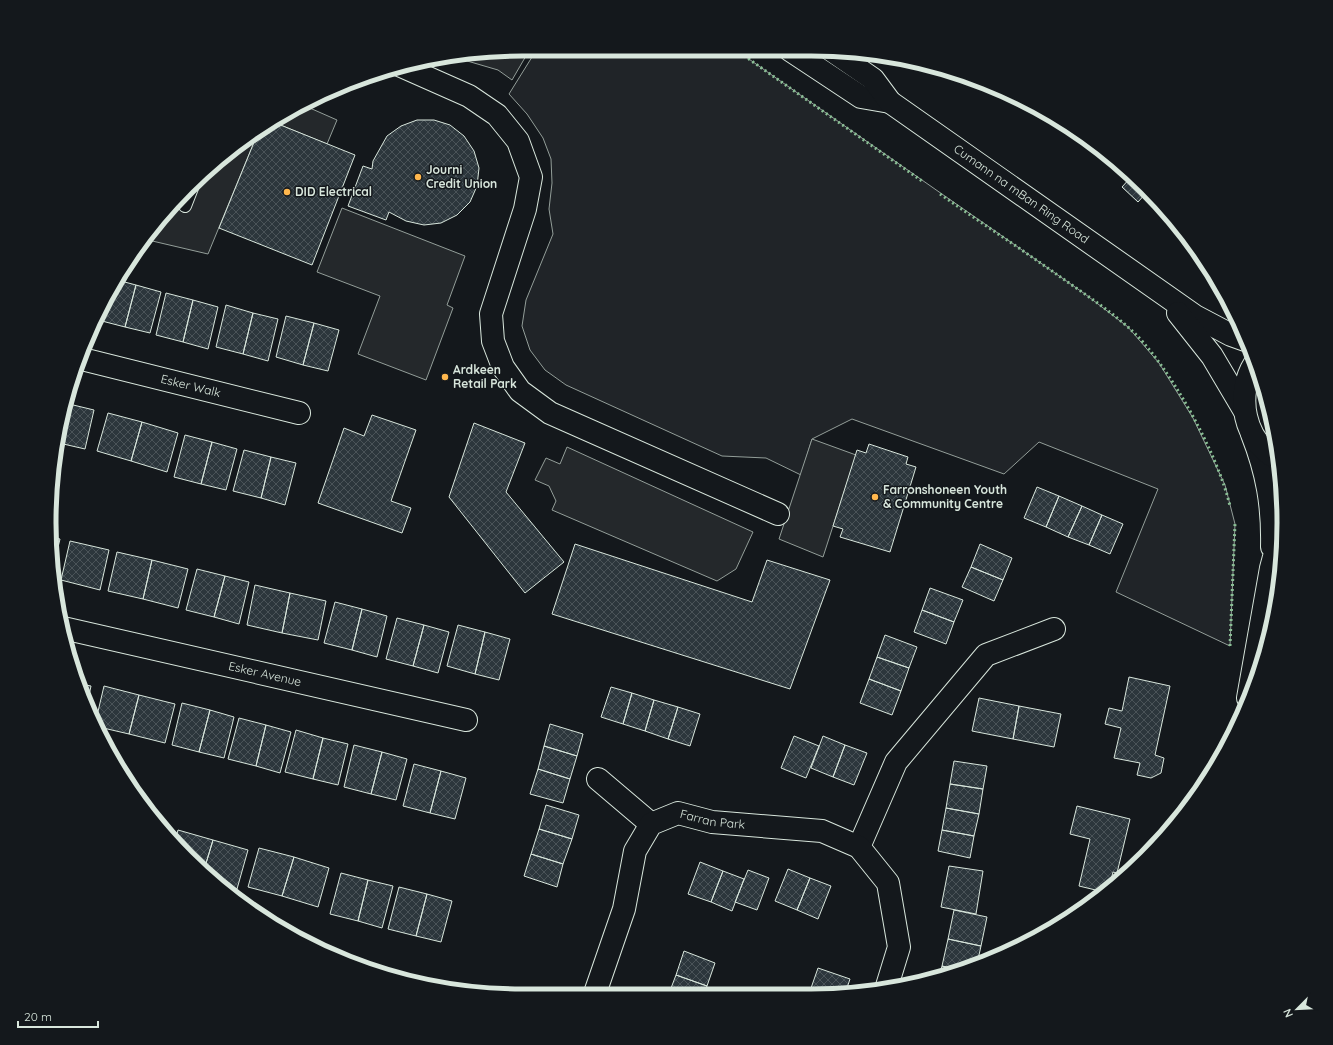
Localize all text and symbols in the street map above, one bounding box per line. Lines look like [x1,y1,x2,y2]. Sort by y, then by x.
street label: Cumann na mBan Ring Road [951,141,1092,246]
place label: Journi Credit Union [426,162,497,191]
marker: Journi Credit Union [413,172,423,182]
place label: DID Electrical [295,184,372,199]
marker: DID Electrical [282,187,292,197]
place label: Ardkeen Retail Park [453,362,517,391]
street label: Esker Walk [159,371,222,400]
marker: Ardkeen Retail Park [440,372,450,382]
place label: Farronshoneen Youth & Community Centre [883,482,1007,511]
marker: Farronshoneen Youth & Community Centre [870,492,880,502]
street label: Esker Avenue [227,658,303,689]
street label: Farran Park [679,806,746,832]
north arrow [1277,989,1317,1029]
scale bar [18,1003,98,1029]
text: N [1280,1007,1296,1020]
text: 20 m [24,1009,52,1024]

